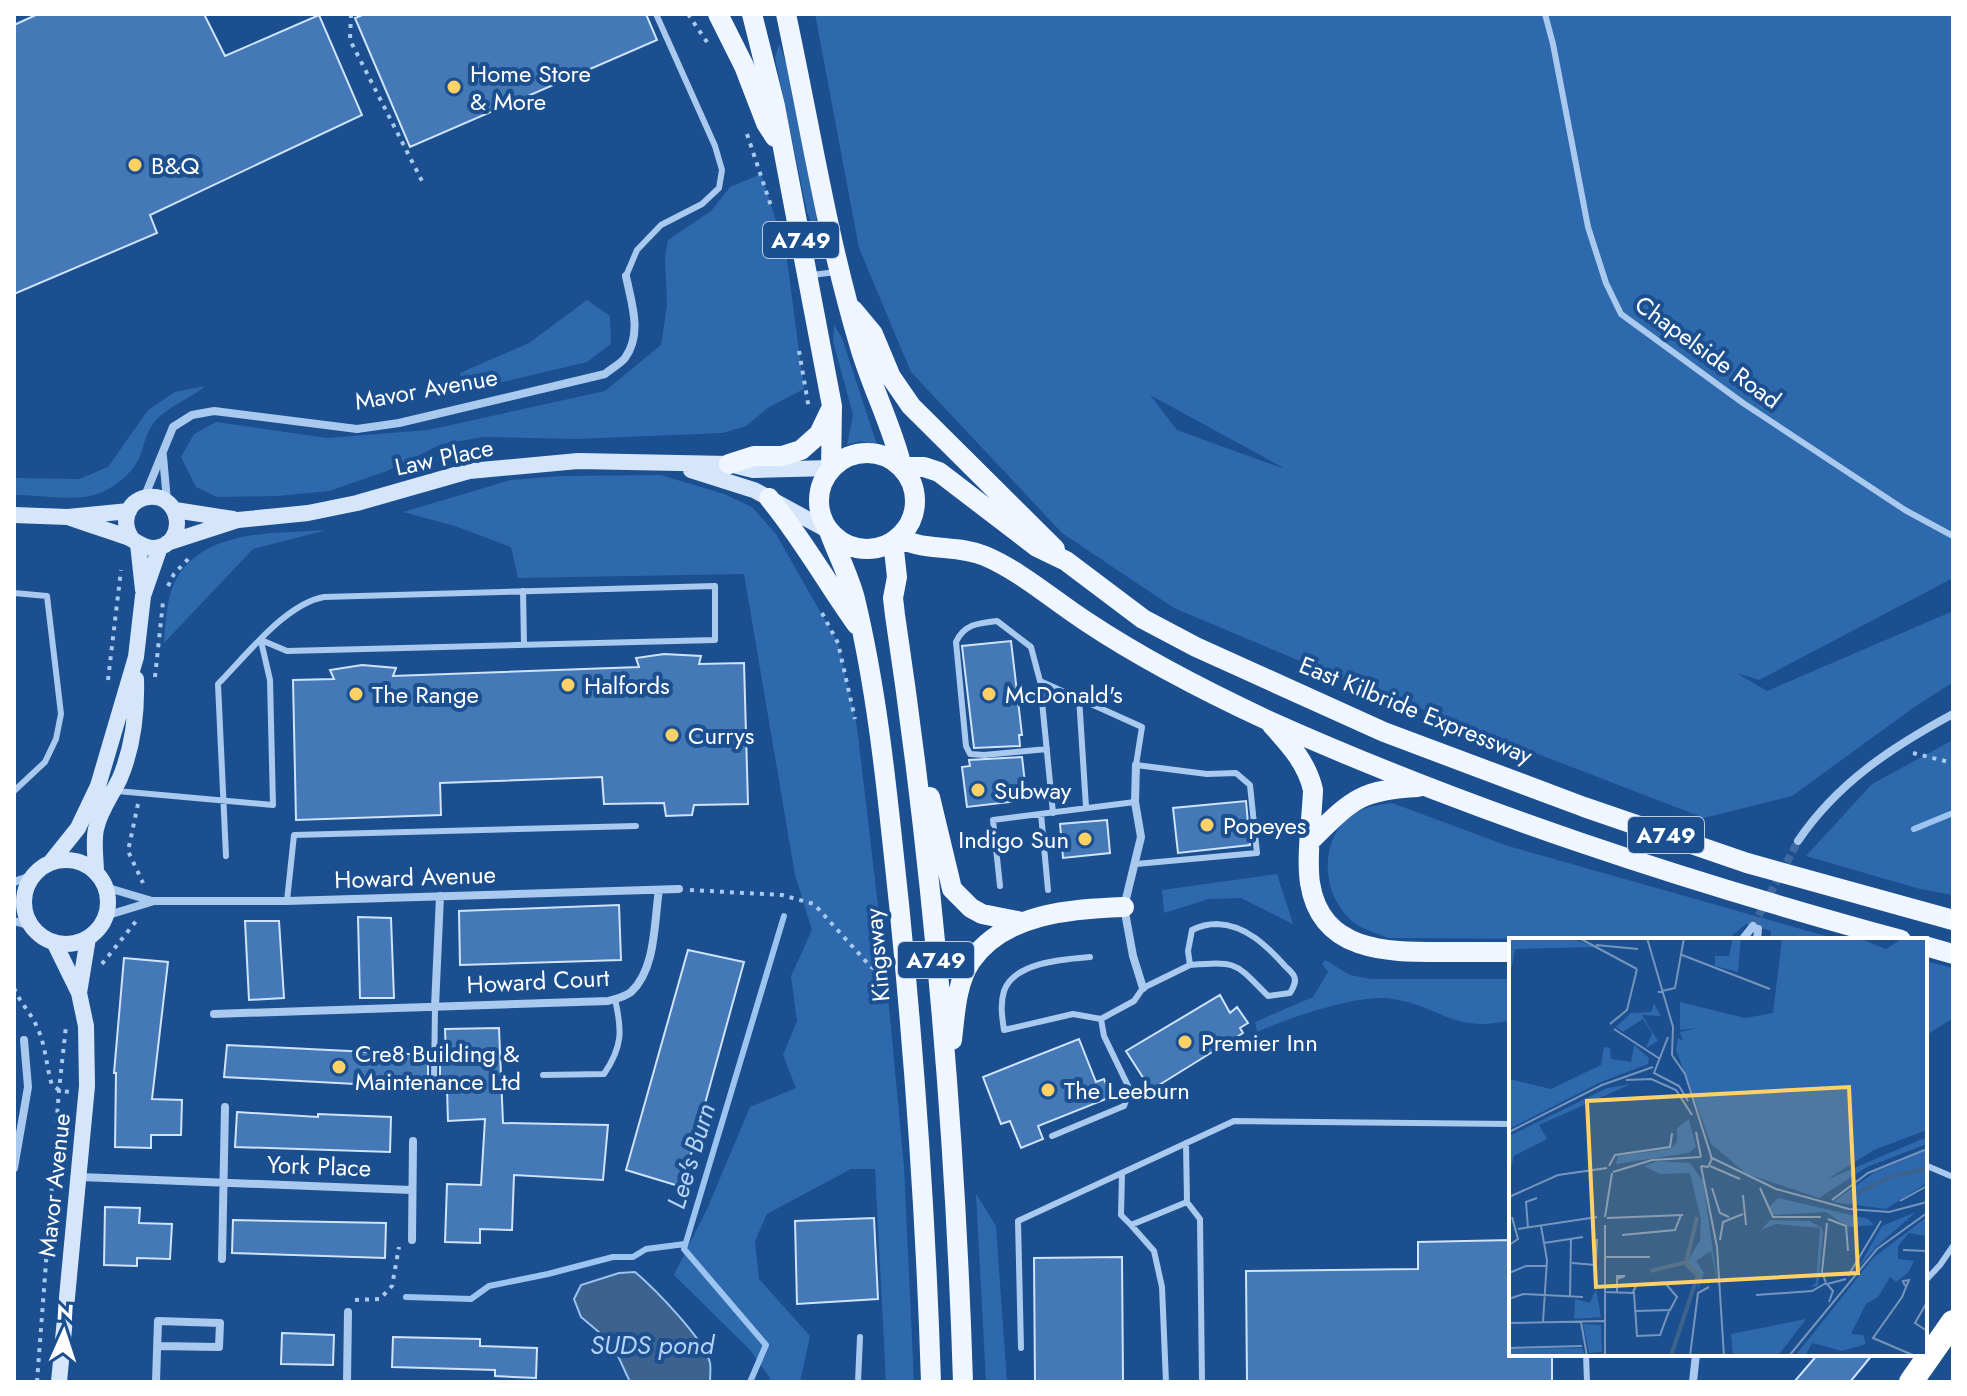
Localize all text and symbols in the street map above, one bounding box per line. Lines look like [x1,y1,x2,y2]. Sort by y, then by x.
place label: Home Store & More [470,56,591,119]
marker: Home Store & More [445,78,463,96]
place label: B&Q [151,148,200,183]
marker: B&Q [126,156,144,174]
road number: A749 [763,222,839,258]
street label: Chapelside Road [1628,287,1788,417]
street label: Mavor Avenue [352,359,500,419]
street label: Law Place [392,430,496,484]
street label: East Kilbride Expressway [1294,647,1538,773]
place label: Halfords [584,668,670,703]
marker: Halfords [559,676,577,694]
place label: The Range [372,677,479,712]
place label: McDonald's [1005,677,1123,712]
marker: The Range [347,685,365,703]
marker: McDonald's [980,685,998,703]
place label: Currys [688,718,754,753]
marker: Currys [663,726,681,744]
place label: Subway [994,773,1072,808]
marker: Subway [969,781,987,799]
place label: Popeyes [1223,808,1306,843]
marker: Popeyes [1198,816,1216,834]
road number: A749 [1628,817,1704,853]
place label: Indigo Sun [958,822,1069,857]
marker: Indigo Sun [1076,830,1094,848]
street label: Howard Avenue [334,857,496,897]
street label: Kingsway [855,906,899,1003]
inset map [1509,938,1927,1356]
road number: A749 [898,942,974,978]
street label: Howard Court [466,960,611,1002]
place label: Premier Inn [1201,1025,1318,1060]
marker: Premier Inn [1176,1033,1194,1051]
place label: Cre8 Building & Maintenance Ltd [355,1036,521,1099]
marker: Cre8 Building & Maintenance Ltd [330,1058,348,1076]
place label: The Leeburn [1064,1073,1190,1108]
marker: The Leeburn [1039,1081,1057,1099]
water label: Lee's Burn [657,1099,725,1213]
street label: Mavor Avenue [29,1111,79,1259]
street label: York Place [266,1147,372,1185]
north arrow [24,1292,104,1372]
text: N [55,1296,75,1328]
water label: SUDS pond [590,1326,716,1364]

